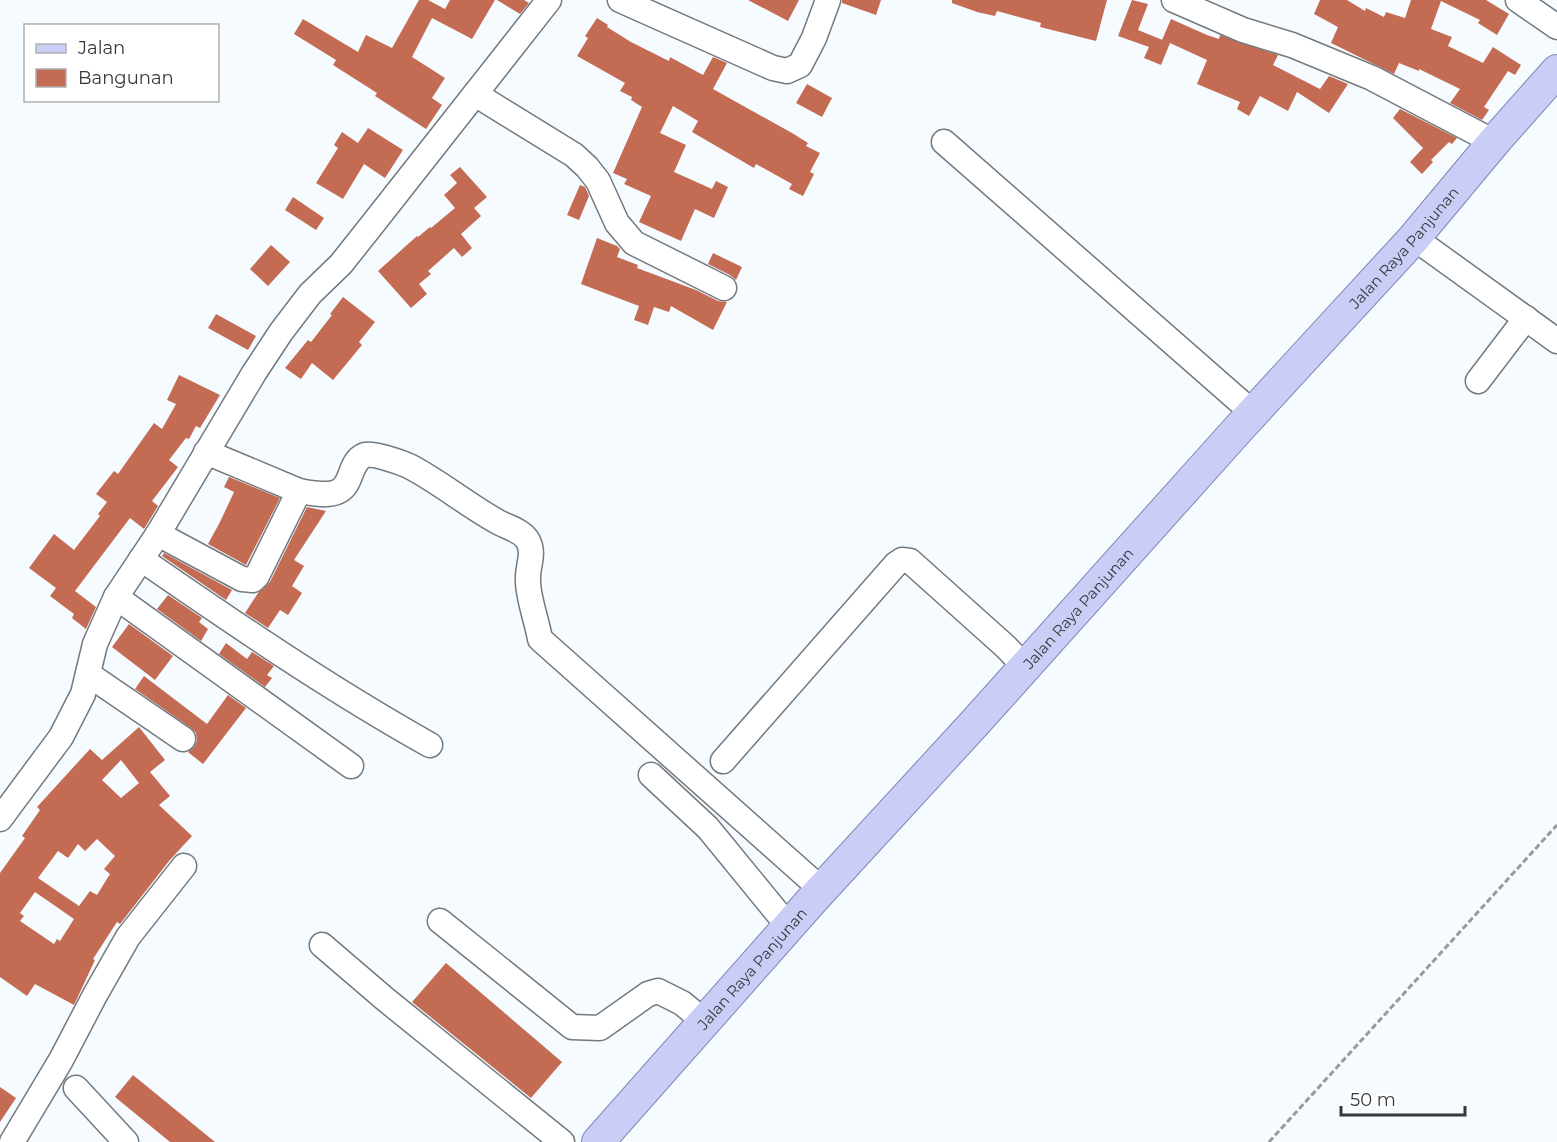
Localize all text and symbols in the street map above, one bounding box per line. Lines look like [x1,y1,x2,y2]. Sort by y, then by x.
legend [24,24,219,102]
text: Jalan [77,37,125,59]
text: Bangunan [78,67,174,89]
street label: Jalan Raya Panjunan [1344,183,1462,313]
street label: Jalan Raya Panjunan [1018,543,1137,673]
street label: Jalan Raya Panjunan [692,903,811,1034]
scale bar [1341,1079,1466,1117]
text: 50 m [1350,1089,1396,1111]

